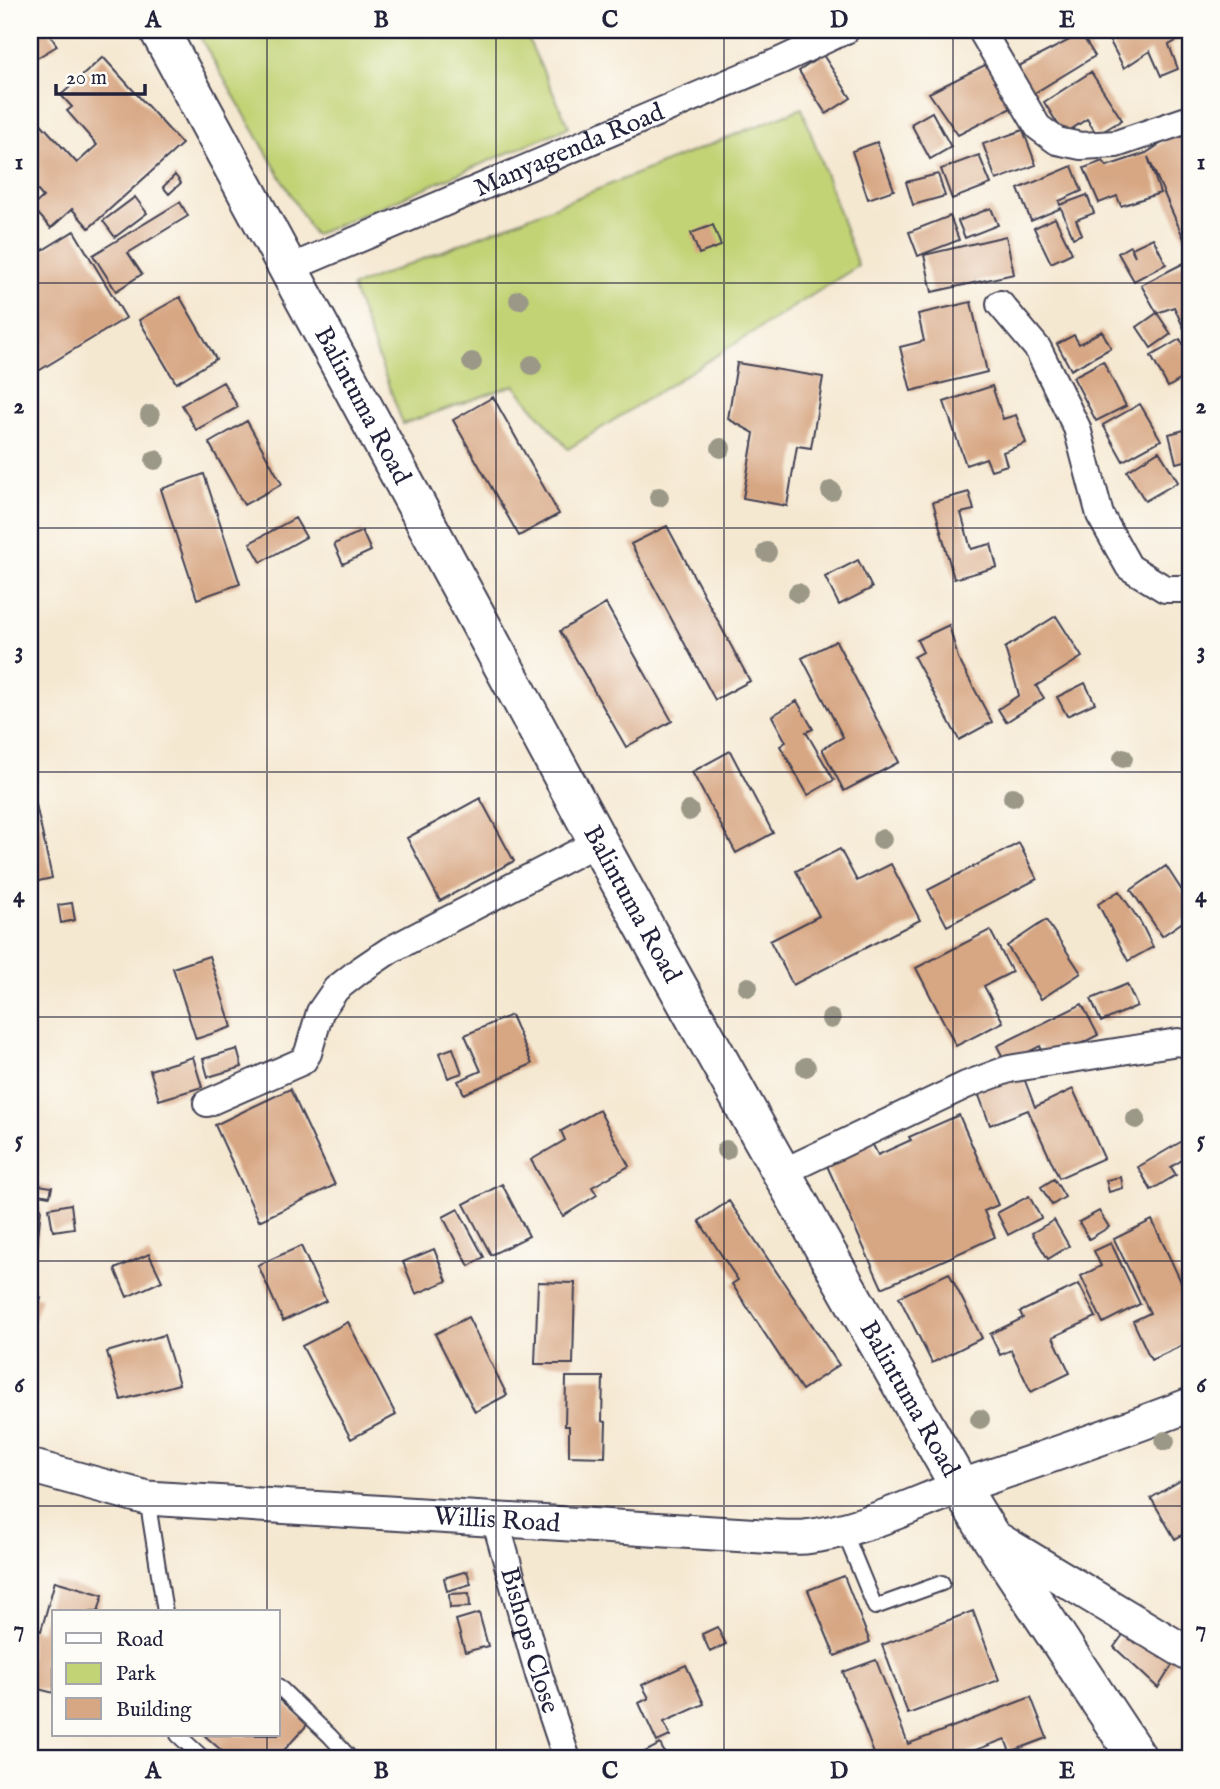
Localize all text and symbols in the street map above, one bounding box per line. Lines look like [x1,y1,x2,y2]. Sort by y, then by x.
text: A [144,6,162,35]
text: B [373,6,389,35]
text: C [602,6,619,35]
text: D [830,6,848,35]
text: E [1059,6,1075,35]
scale bar [56,52,145,96]
text: 20 m [66,65,107,92]
street label: Manyagenda Road [469,95,669,205]
text: 1 [15,148,23,177]
text: 1 [1197,148,1205,177]
street label: Balintuma Road [307,321,419,490]
text: 2 [14,392,25,421]
text: 2 [1196,392,1207,421]
text: 3 [15,637,23,666]
text: 3 [1197,637,1205,666]
street label: Balintuma Road [576,820,689,989]
text: 4 [13,881,25,910]
text: 4 [1195,881,1207,910]
text: 5 [15,1126,24,1155]
text: 5 [1197,1126,1206,1155]
street label: Balintuma Road [852,1315,967,1483]
text: 6 [14,1371,25,1400]
text: 6 [1196,1371,1207,1400]
street label: Willis Road [433,1499,561,1540]
street label: Bishops Close [493,1563,567,1718]
legend [52,1610,280,1736]
text: 7 [14,1615,24,1644]
text: 7 [1196,1615,1206,1644]
text: Road [116,1627,164,1654]
text: Park [116,1661,157,1688]
text: Building [116,1697,192,1724]
text: A [144,1757,162,1786]
text: B [373,1757,389,1786]
text: C [602,1757,619,1786]
text: D [830,1757,848,1786]
text: E [1059,1757,1075,1786]

